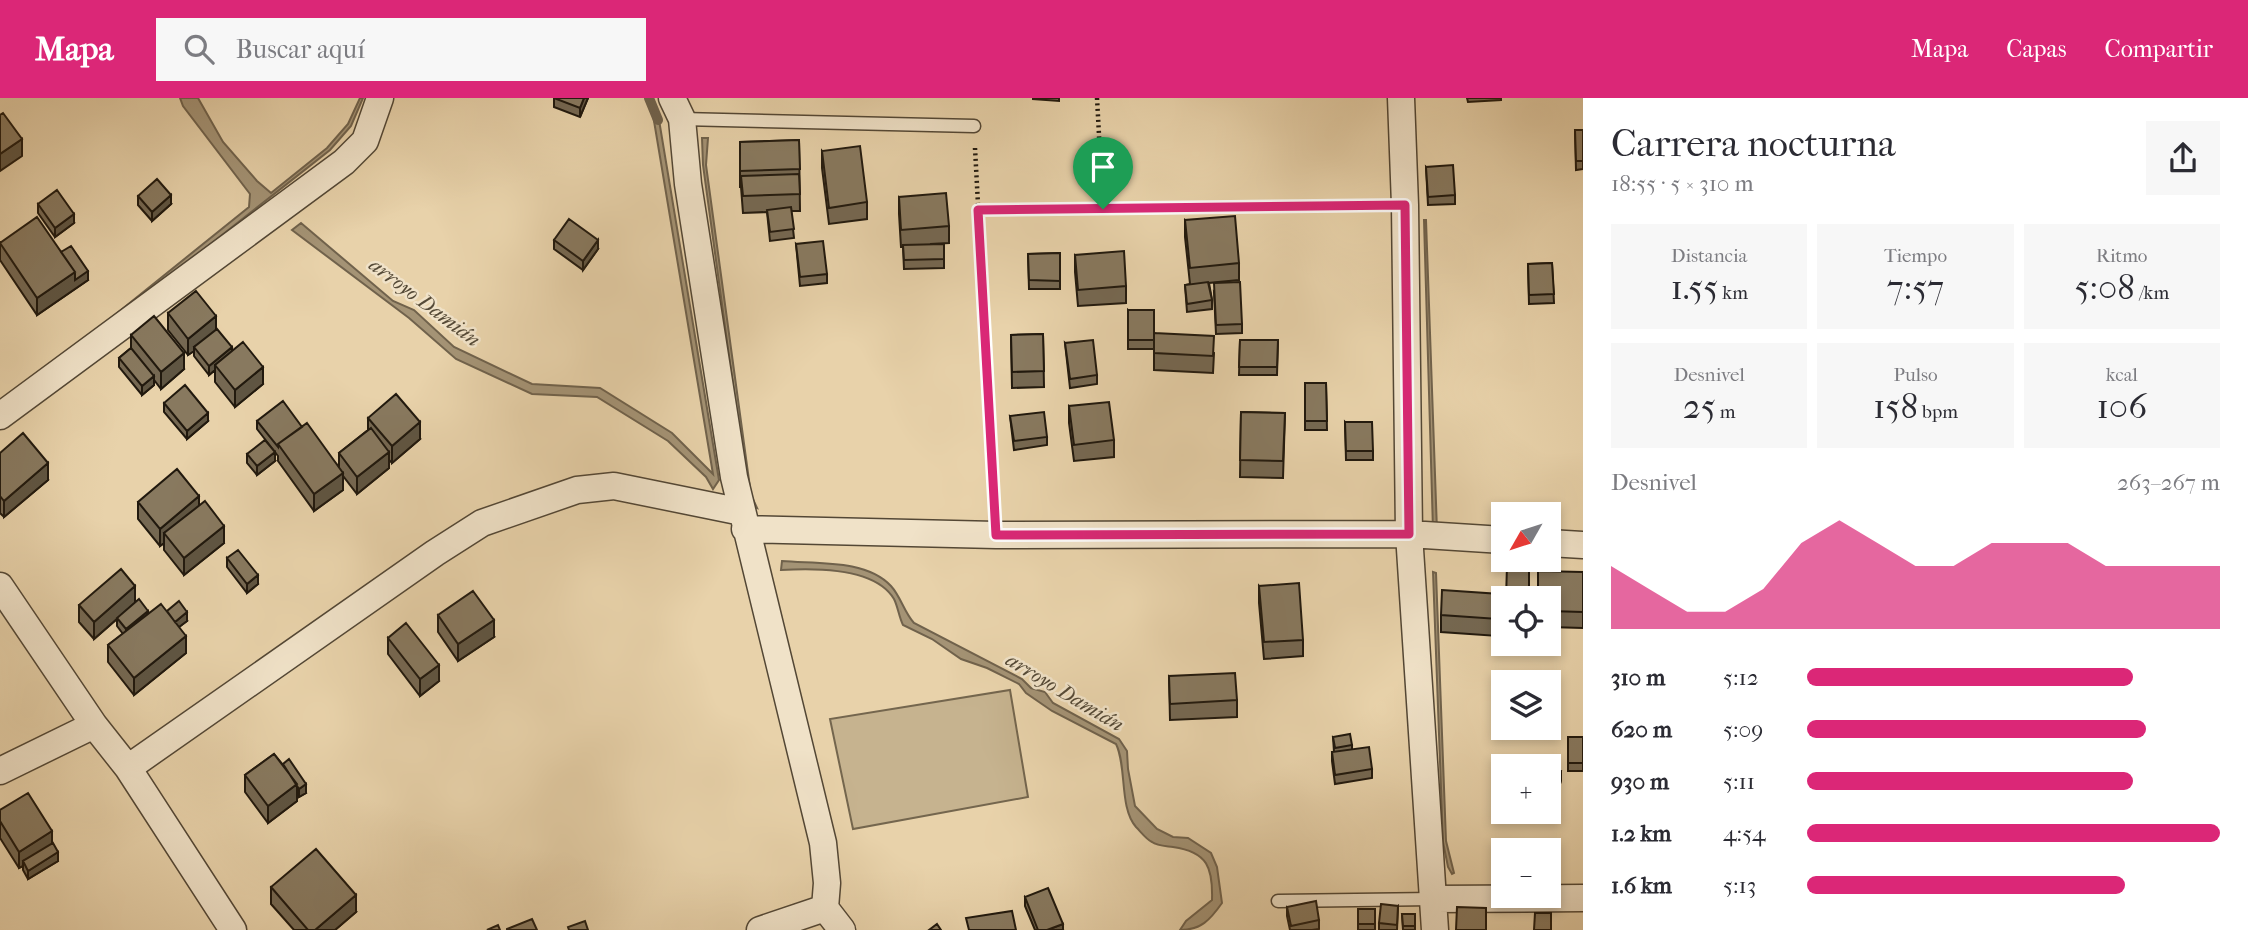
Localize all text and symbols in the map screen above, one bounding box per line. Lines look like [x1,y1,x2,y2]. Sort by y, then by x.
search box [156,18,646,81]
text: Mapa [35,30,114,69]
icon: search [180,30,218,68]
text: Buscar aquí [236,34,365,65]
text: Mapa [1911,35,1968,63]
text: Capas [2006,35,2067,63]
text: Compartir [2105,35,2213,63]
text: Carrera nocturna [1611,121,1896,166]
button: share [2146,121,2220,195]
pin [1073,137,1133,209]
icon: arrive [1084,148,1122,186]
text: 18:55 · 5 × 310 m [1611,170,1754,197]
text: Distancia [1671,245,1747,267]
text: Tiempo [1884,245,1947,267]
text: Ritmo [2096,245,2148,267]
water label: arroyo Damián [365,253,485,352]
text: 1.55 [1670,267,1718,308]
text: 7:57 [1887,267,1944,308]
text: 5:08 [2074,267,2135,308]
text: km [1718,282,1748,304]
text: /km [2135,282,2169,304]
text: Desnivel [1674,364,1745,386]
text: Pulso [1893,364,1938,386]
text: kcal [2106,364,2138,386]
text: 25 [1683,386,1716,427]
text: 158 [1873,386,1918,427]
text: 106 [2097,386,2147,427]
text: m [1716,401,1736,423]
text: bpm [1918,401,1958,423]
text: Desnivel [1611,469,1697,496]
text: 263–267 m [2117,469,2220,496]
north arrow [1491,502,1561,572]
map controls [1491,502,1561,908]
button: locate [1491,586,1561,656]
water label: arroyo Damián [1002,648,1128,737]
text: 310 m [1611,664,1665,691]
text: 5:12 [1723,664,1759,691]
button: layers [1491,670,1561,740]
text: 620 m [1611,716,1672,743]
text: 5:09 [1723,716,1763,743]
button: + [1491,754,1561,824]
text: 930 m [1611,768,1669,795]
text: 5:11 [1723,768,1755,795]
text: 1.2 km [1611,820,1671,847]
text: 4:54 [1723,820,1766,847]
button: − [1491,838,1561,908]
text: 1.6 km [1611,872,1672,899]
text: 5:13 [1723,872,1756,899]

